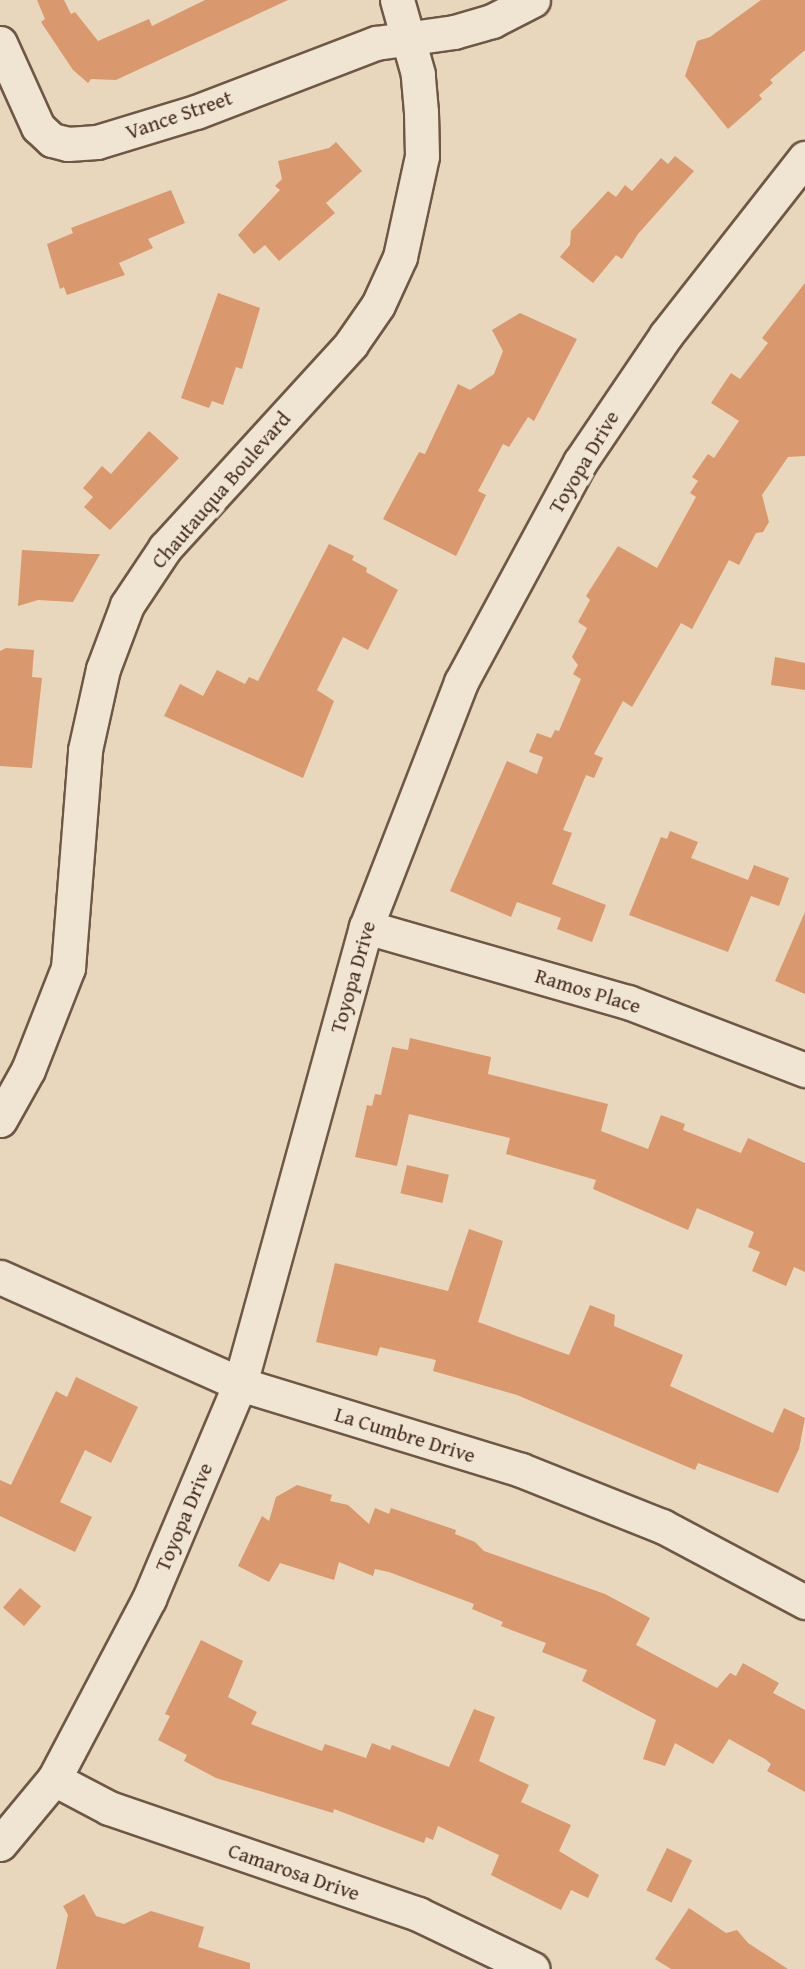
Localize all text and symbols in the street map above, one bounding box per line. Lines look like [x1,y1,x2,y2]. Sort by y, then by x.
street label: Vance Street [122,85,236,145]
street label: Chautauqua Boulevard [146,406,296,574]
street label: Toyopa Drive [543,406,625,518]
street label: Toyopa Drive [325,918,381,1036]
street label: Ramos Place [532,963,644,1019]
street label: La Cumbre Drive [332,1402,478,1468]
street label: Toyopa Drive [150,1459,218,1575]
street label: Camarosa Drive [225,1838,363,1906]

